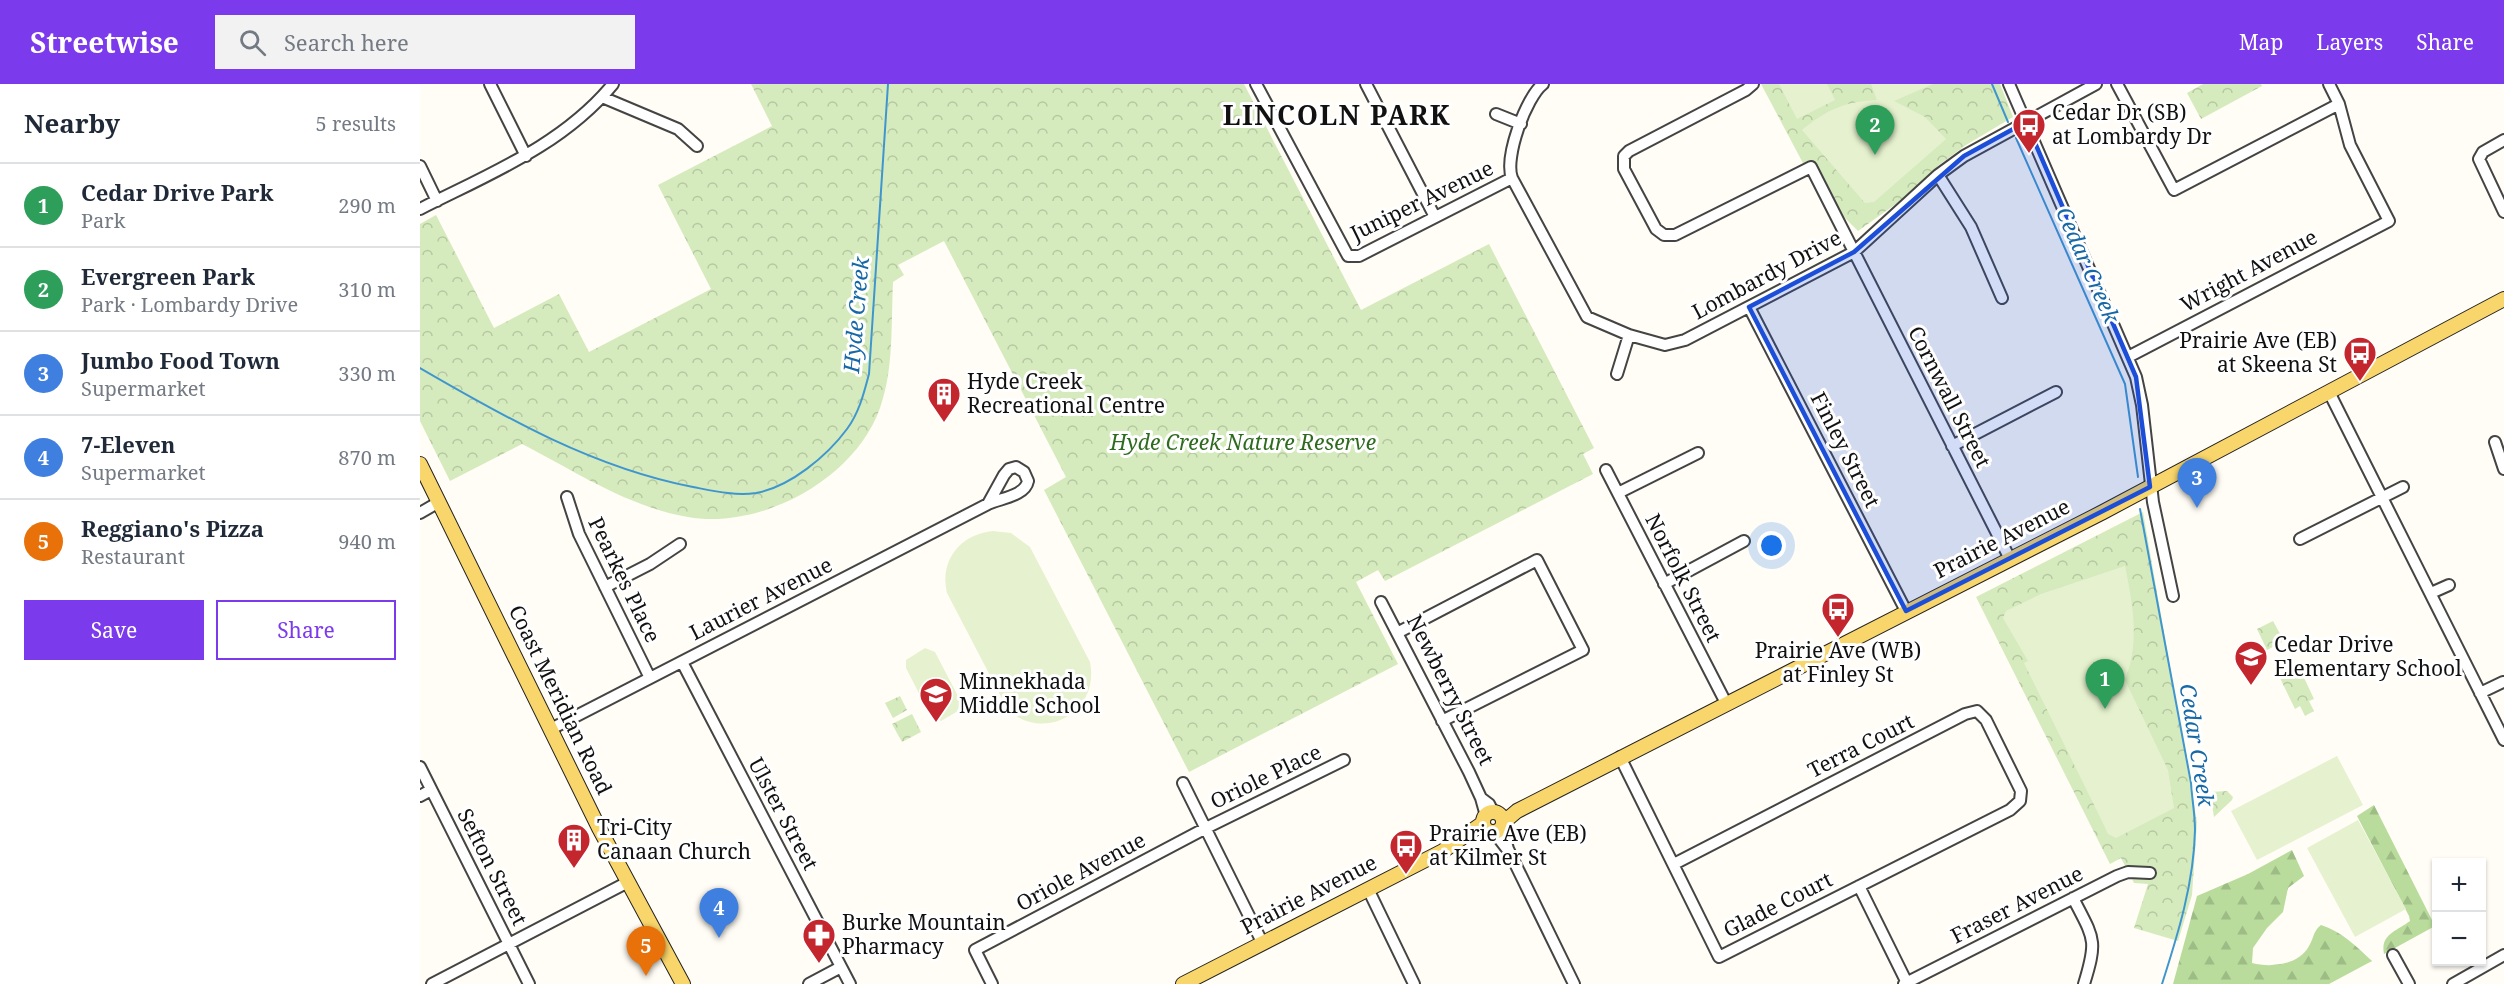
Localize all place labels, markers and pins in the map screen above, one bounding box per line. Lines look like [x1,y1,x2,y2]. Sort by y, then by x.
place label: Cedar Dr (SB) at Lombardy Dr [2052,98,2212,150]
pin: 2 [1856,106,1894,155]
bus stop icon: Cedar Dr (SB) at Lombardy Dr [2011,107,2047,154]
place label: Prairie Ave (EB) at Skeena St [2179,326,2337,378]
bus stop icon: Prairie Ave (EB) at Skeena St [2342,335,2378,382]
place label: Hyde Creek Recreational Centre [967,367,1165,419]
building icon: Hyde Creek Recreational Centre [926,376,962,423]
pin: 3 [2178,458,2216,508]
bus stop icon: Prairie Ave (WB) at Finley St [1820,591,1856,638]
place label: Cedar Drive Elementary School [2274,630,2462,682]
place label: Prairie Ave (WB) at Finley St [1755,636,1921,688]
school or university icon: Cedar Drive Elementary School [2233,639,2269,686]
pin: 1 [2086,660,2124,709]
place label: Minnekhada Middle School [959,667,1101,719]
school or university icon: Minnekhada Middle School [918,676,954,723]
place label: Tri-City Canaan Church [597,813,751,865]
place label: Prairie Ave (EB) at Kilmer St [1429,819,1587,871]
building icon: Tri-City Canaan Church [556,822,592,869]
bus stop icon: Prairie Ave (EB) at Kilmer St [1388,828,1424,875]
pin: 4 [700,888,738,938]
place label: Burke Mountain Pharmacy [842,908,1006,960]
pharmacy icon: Burke Mountain Pharmacy [801,917,837,964]
pin: 5 [626,926,666,976]

